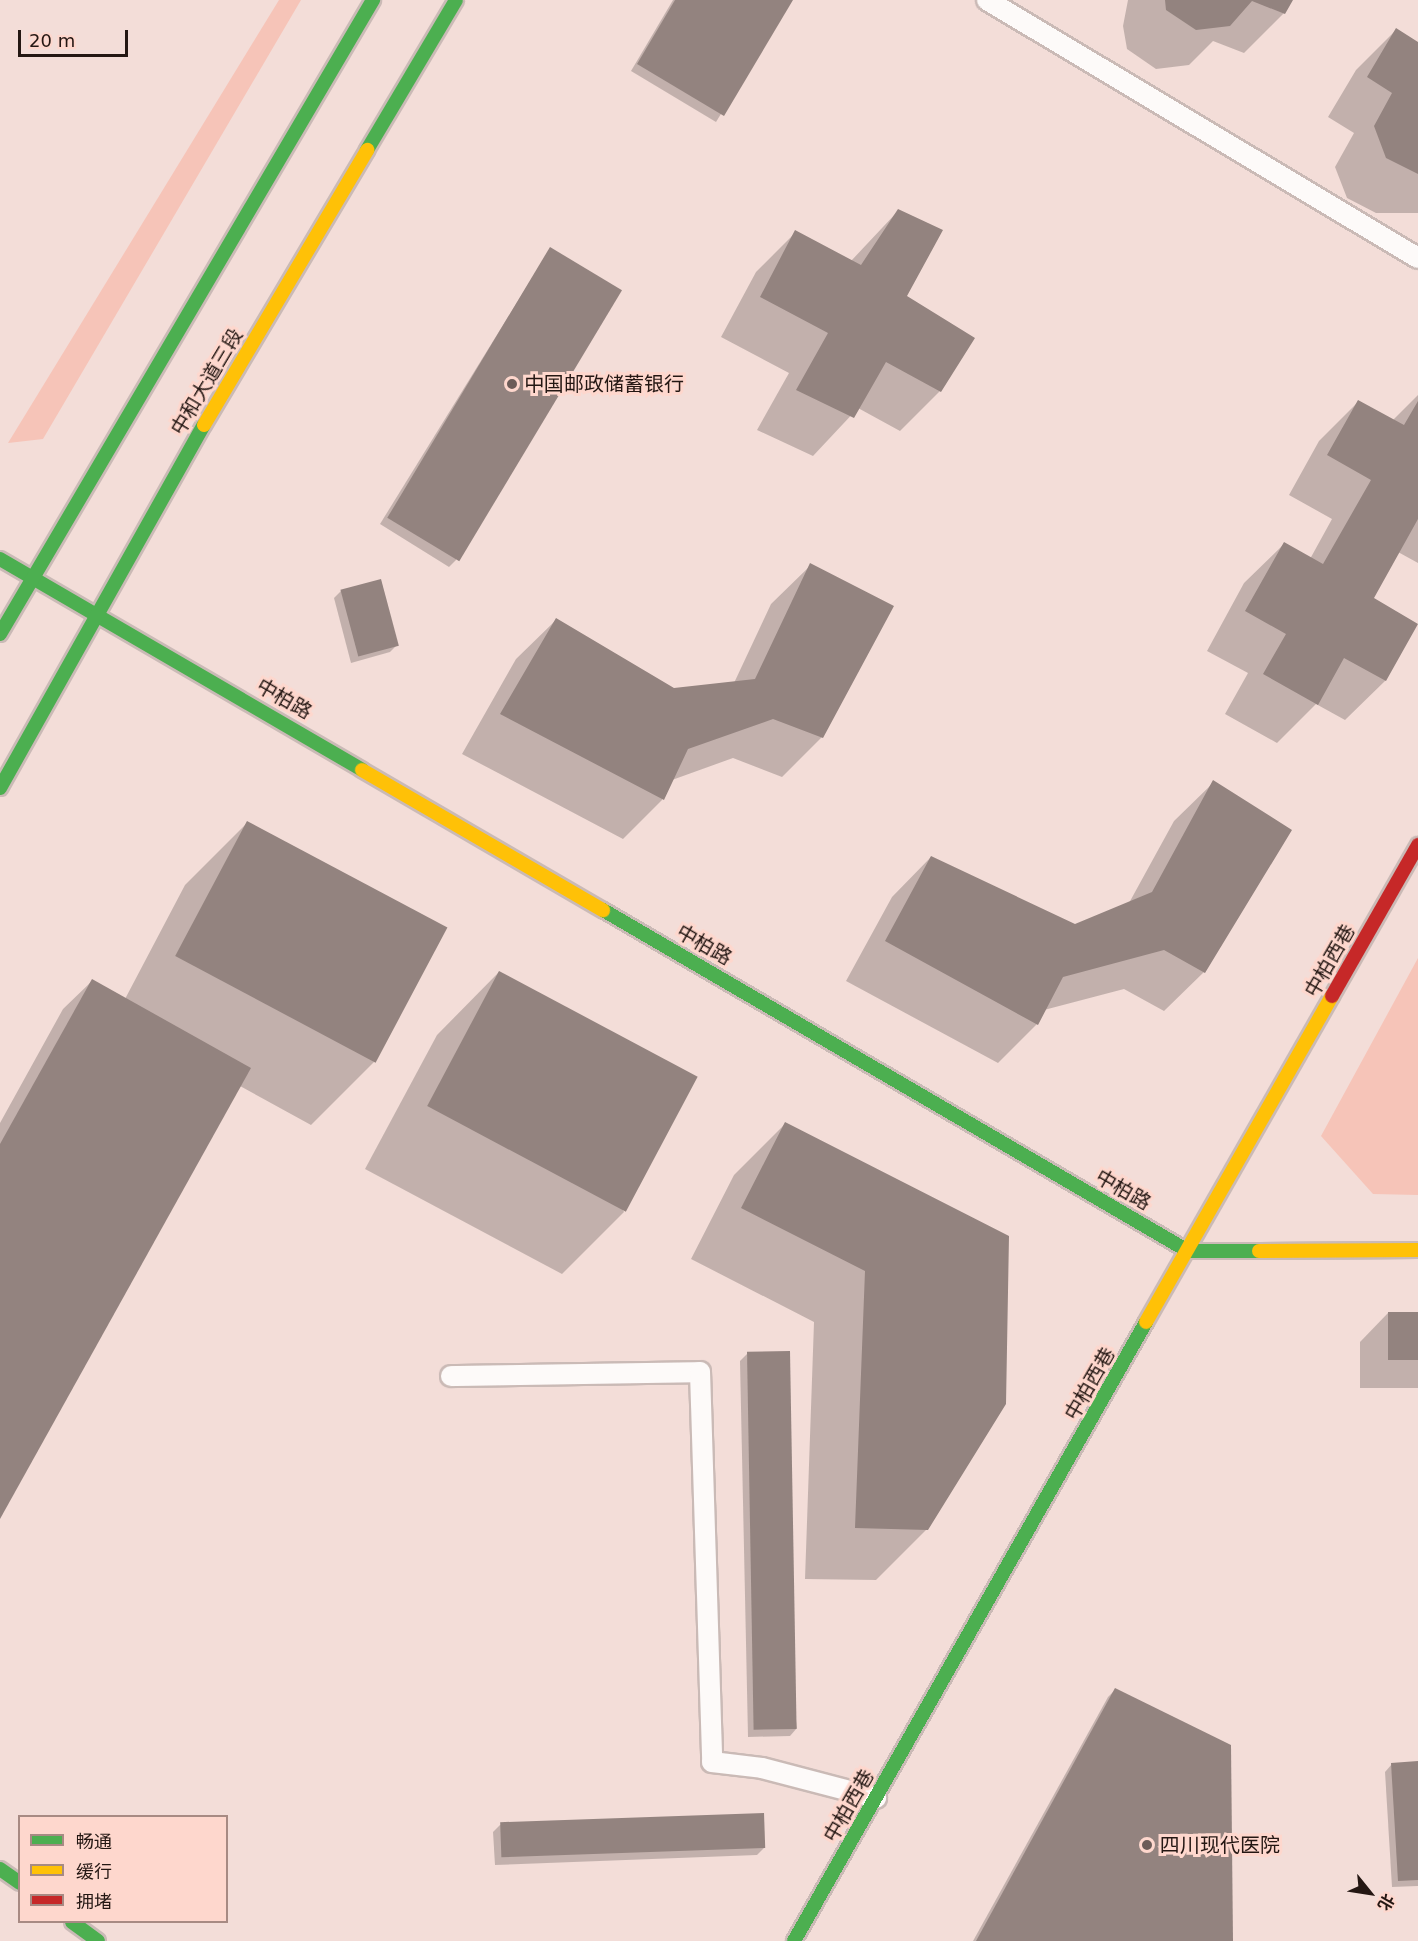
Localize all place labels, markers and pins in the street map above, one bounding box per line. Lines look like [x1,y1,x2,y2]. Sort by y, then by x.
place label: 中国邮政储蓄银行 [524,372,684,396]
marker: 中国邮政储蓄银行 [505,377,519,391]
place label: 四川现代医院 [1160,1833,1280,1857]
marker: 四川现代医院 [1138,1836,1156,1854]

